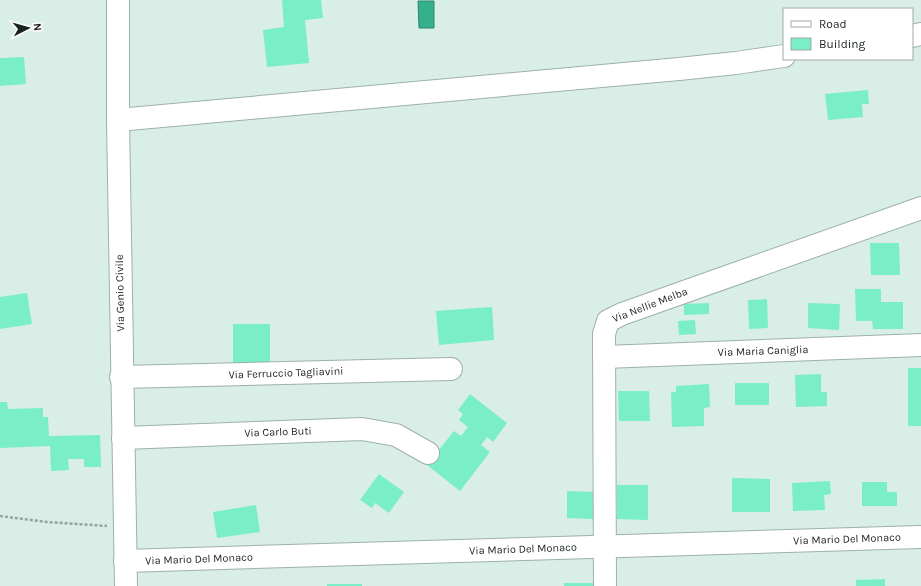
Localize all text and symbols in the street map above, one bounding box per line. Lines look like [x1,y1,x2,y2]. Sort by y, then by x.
north arrow [8,8,48,48]
legend [783,8,913,60]
text: Road [819,17,847,31]
text: N [31,22,44,32]
text: Building [819,37,866,51]
street label: Via Genio Civile [113,254,127,332]
street label: Via Nellie Melba [611,285,689,325]
street label: Via Maria Caniglia [717,343,809,359]
street label: Via Ferruccio Tagliavini [228,364,344,382]
street label: Via Carlo Buti [244,424,312,440]
street label: Via Mario Del Monaco [793,531,901,547]
street label: Via Mario Del Monaco [469,541,577,557]
street label: Via Mario Del Monaco [145,551,253,567]

